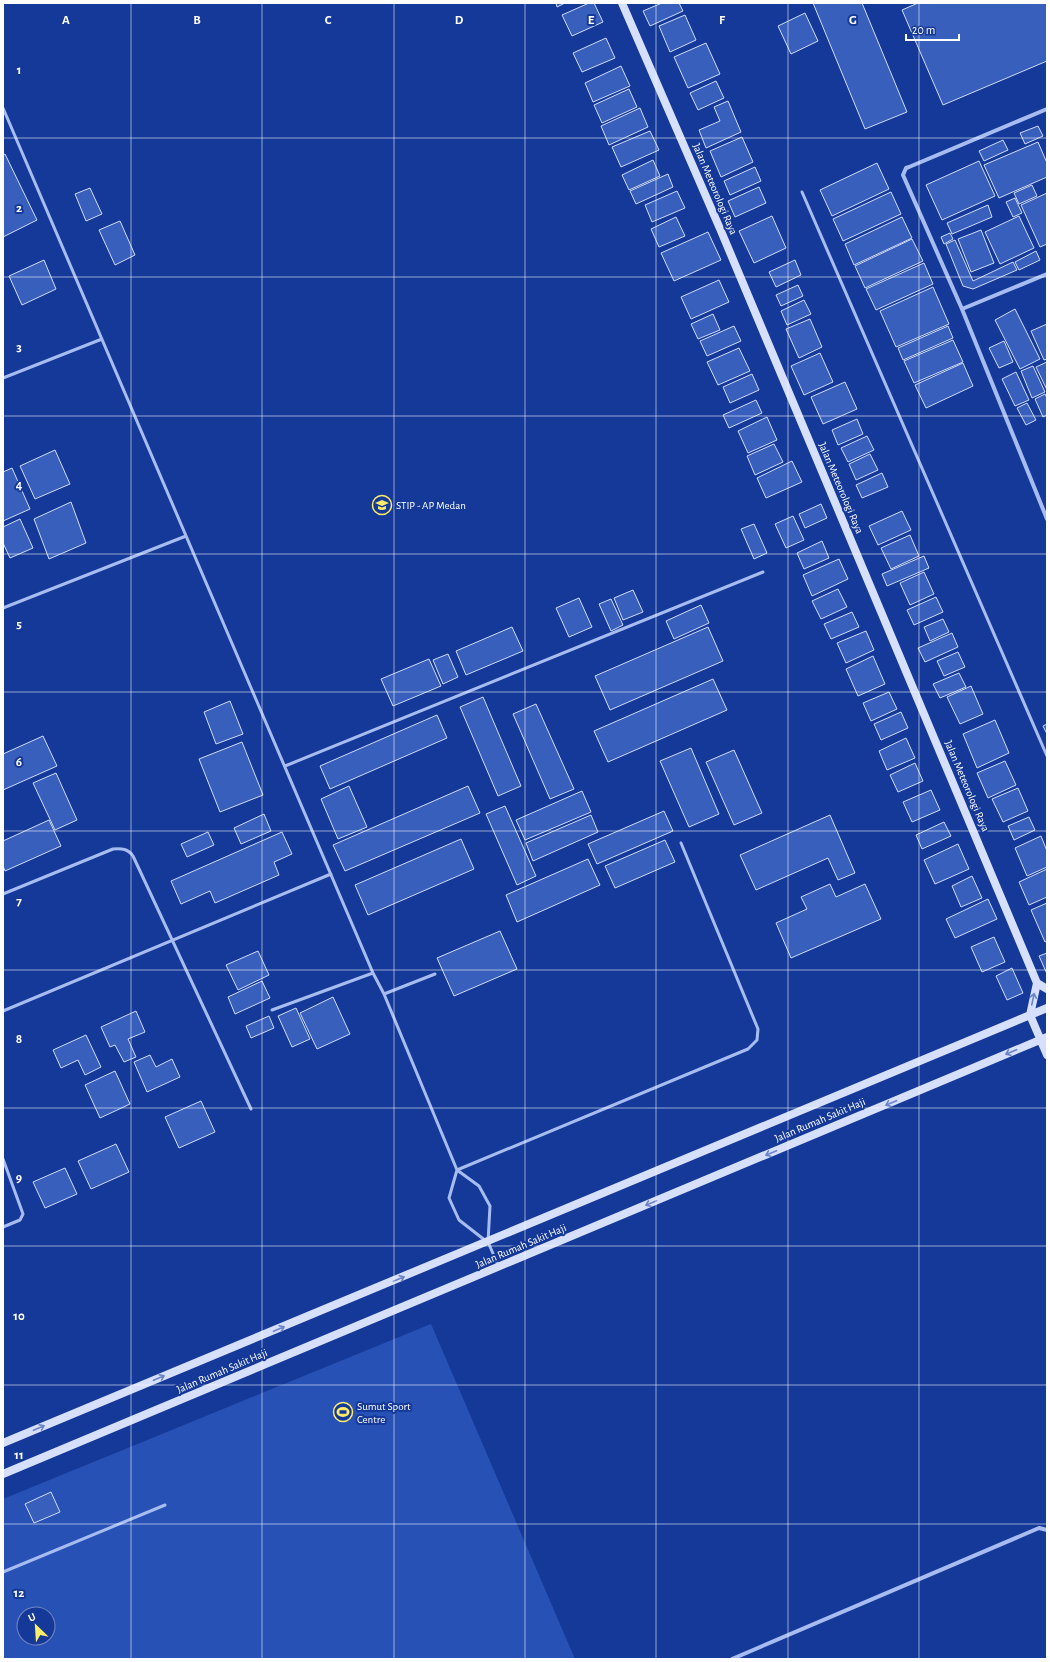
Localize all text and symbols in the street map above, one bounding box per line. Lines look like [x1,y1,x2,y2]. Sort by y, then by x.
text: A [62,14,70,27]
text: B [193,14,201,27]
text: C [325,14,332,27]
text: D [455,14,464,27]
text: E [588,14,595,27]
text: F [719,14,726,27]
text: G [849,14,857,27]
scale bar [906,16,959,42]
text: 20 m [912,24,935,36]
text: 1 [17,64,21,77]
street label: Jalan Meteorologi Raya [691,142,739,236]
text: 2 [16,202,22,215]
text: 3 [16,341,22,354]
street label: Jalan Meteorologi Raya [817,441,865,535]
text: 4 [16,479,23,492]
school or university icon: STIP - AP Medan [371,494,393,516]
place label: STIP - AP Medan [396,500,466,511]
text: 5 [16,618,22,631]
street label: Jalan Meteorologi Raya [943,739,991,833]
text: 6 [16,756,22,769]
text: 7 [16,895,22,908]
one-way arrow [1030,993,1038,1006]
text: 8 [16,1033,22,1046]
one-way arrow [1005,1049,1017,1057]
street label: Jalan Rumah Sakit Haji [773,1096,867,1144]
one-way arrow [886,1099,898,1107]
one-way arrow [766,1149,778,1157]
text: 9 [16,1172,22,1185]
one-way arrow [646,1200,658,1207]
street label: Jalan Rumah Sakit Haji [474,1222,568,1270]
one-way arrow [393,1275,405,1282]
text: 10 [13,1310,25,1323]
one-way arrow [273,1324,285,1332]
street label: Jalan Rumah Sakit Haji [175,1347,269,1395]
one-way arrow [153,1374,165,1382]
sports icon: Sumut Sport Centre [332,1401,354,1423]
place label: Sumut Sport Centre [357,1401,411,1425]
one-way arrow [33,1424,45,1431]
text: 11 [14,1449,24,1462]
text: 12 [14,1587,24,1600]
north arrow [16,1606,56,1646]
text: U [26,1611,37,1624]

